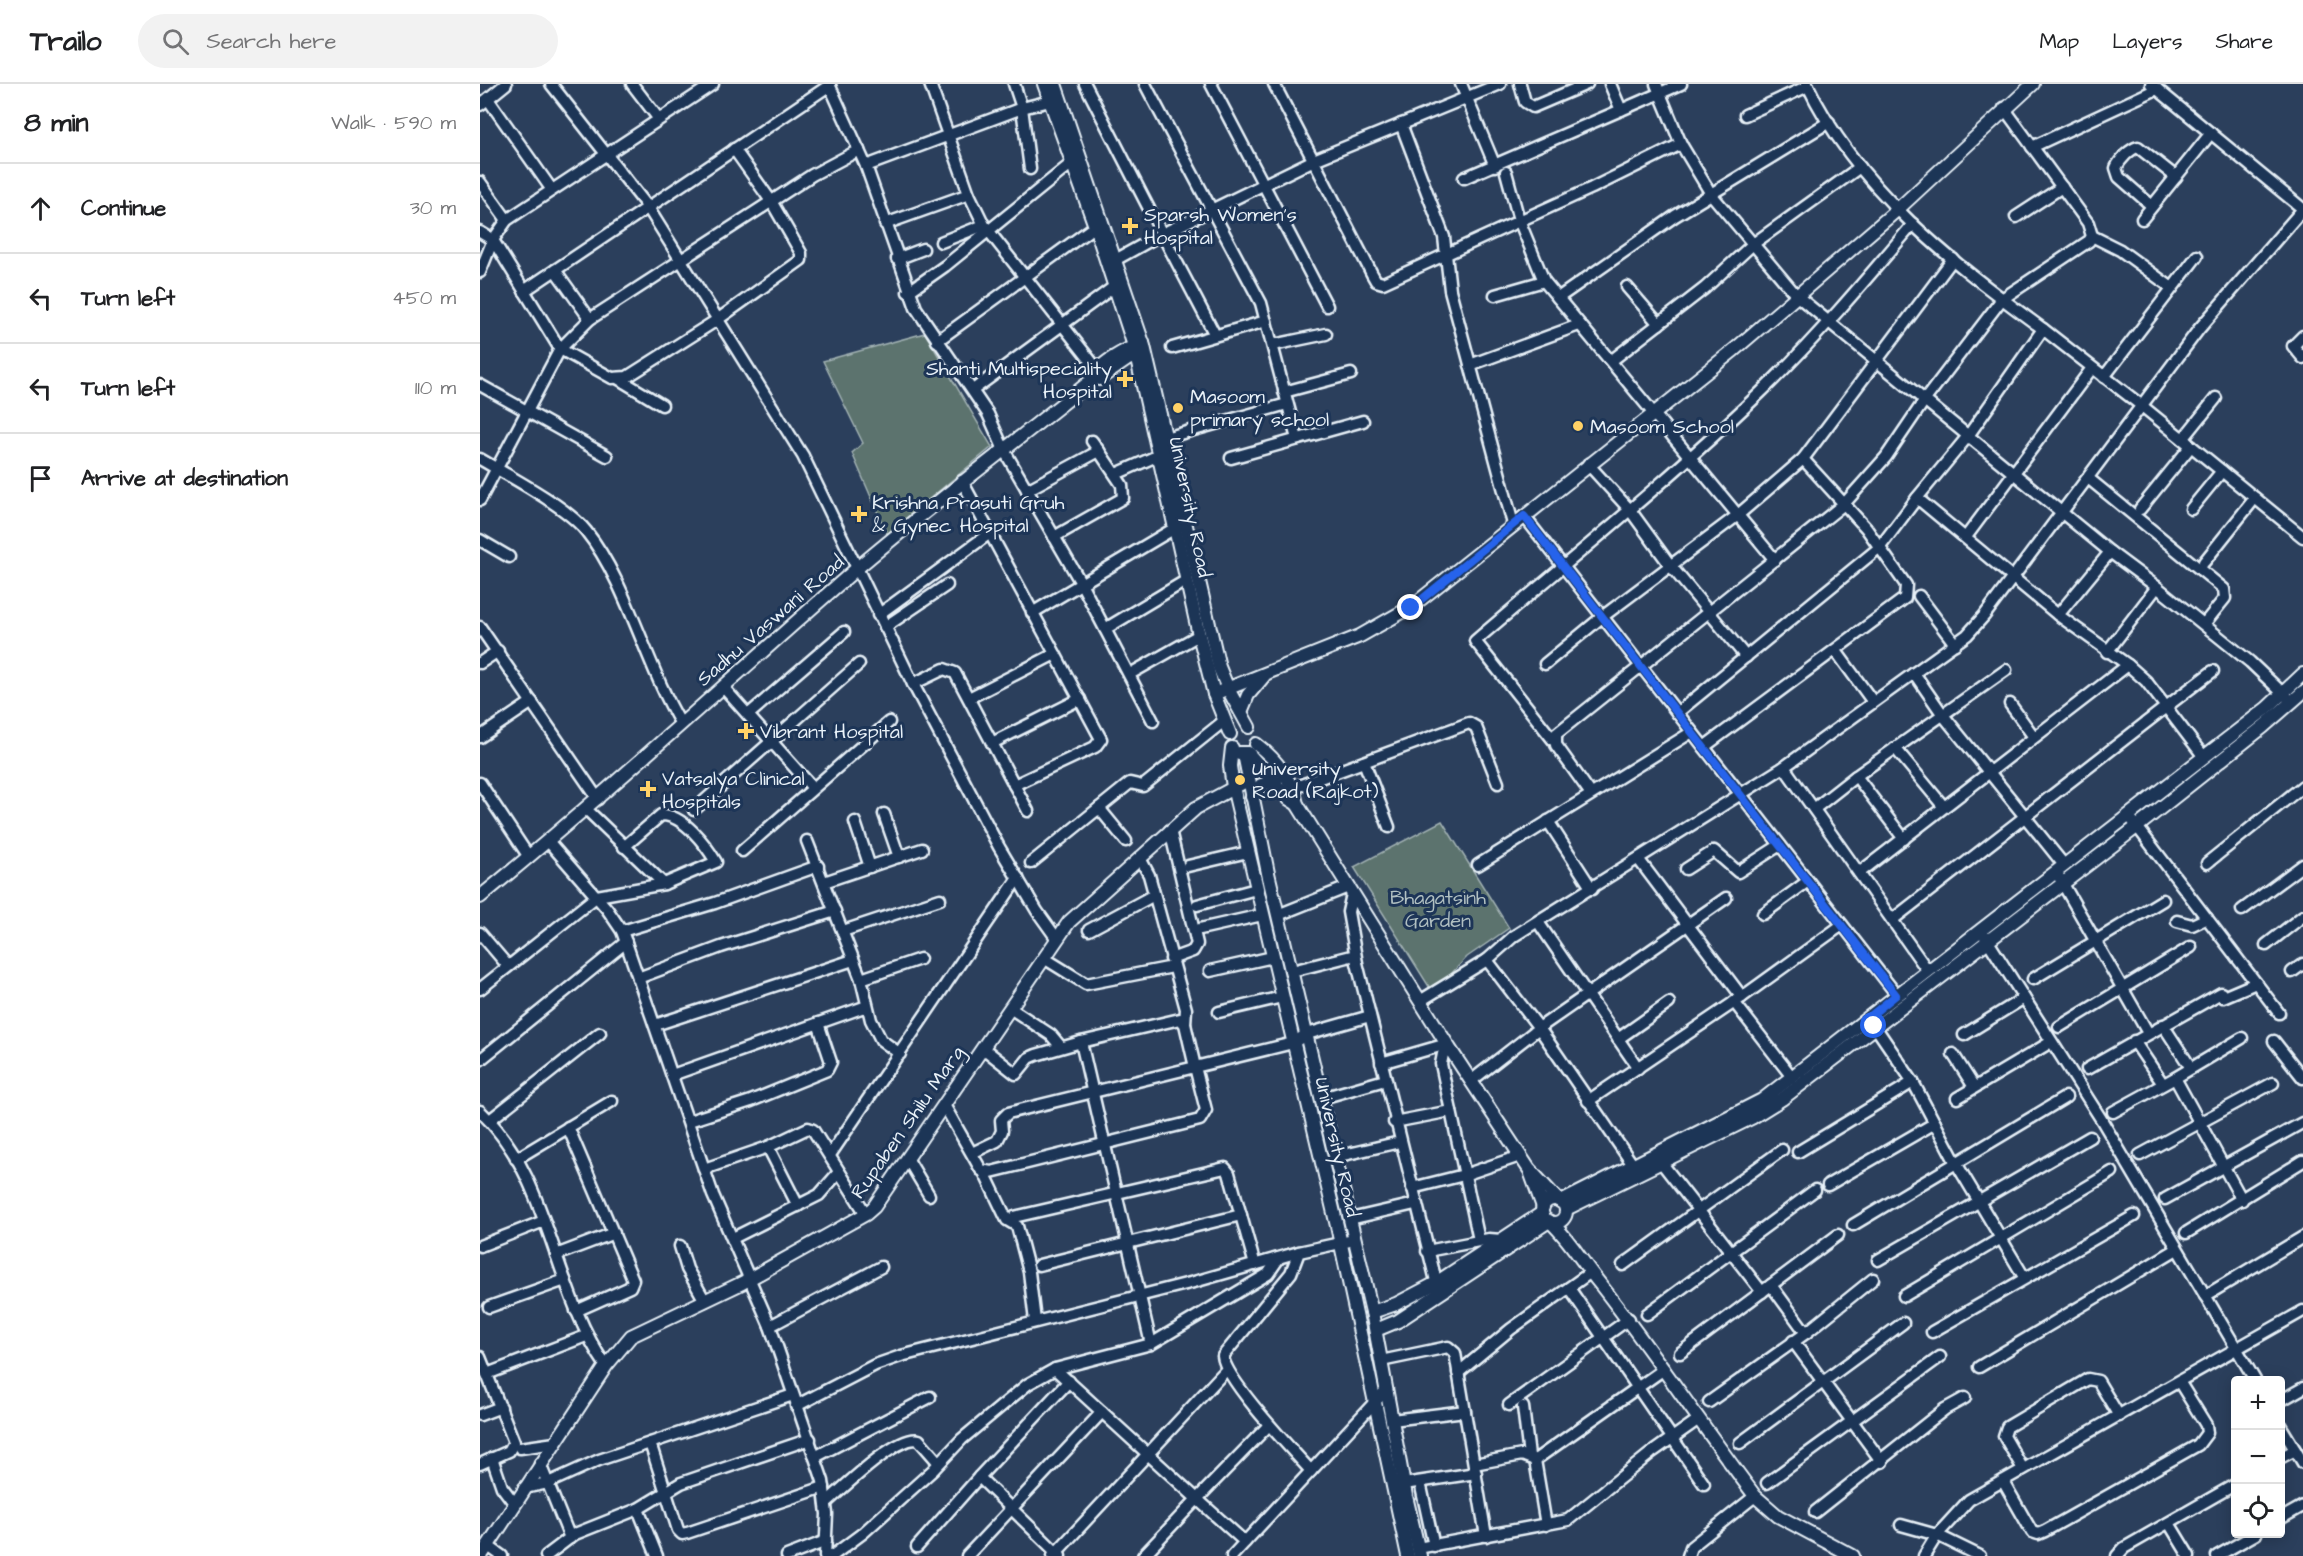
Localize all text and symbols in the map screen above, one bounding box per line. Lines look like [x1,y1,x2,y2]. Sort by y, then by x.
search box [138,14,558,68]
text: Trailo [30,22,102,61]
icon: search [159,25,192,58]
text: Search here [207,26,336,57]
text: Map [2039,27,2079,56]
text: Layers [2112,27,2182,56]
text: Share [2215,27,2273,56]
text: 8 min [24,105,88,141]
text: Walk · 590 m [331,109,456,137]
icon: ahead [24,192,57,225]
text: Continue [81,193,166,224]
text: 30 m [410,194,456,222]
place label: Sparsh Women's Hospital [1144,201,1297,252]
marker: Sparsh Women's Hospital [1121,217,1139,235]
icon: left [24,282,57,315]
text: Turn left [81,283,175,314]
text: 450 m [392,284,456,312]
place label: Shanti Multispeciality Hospital [926,355,1112,406]
marker: Shanti Multispeciality Hospital [1116,370,1134,388]
icon: left [24,372,57,405]
text: Turn left [81,373,175,404]
text: 110 m [415,374,456,402]
place label: Masoom primary school [1190,383,1329,435]
marker: Masoom primary school [1171,401,1185,415]
place label: Masoom School [1590,413,1734,441]
marker: Masoom School [1571,419,1585,433]
street label: University Road [1161,435,1219,580]
icon: arrive [24,462,57,495]
text: Arrive at destination [81,463,288,494]
place label: Krishna Prasuti Gruh & Gynec Hospital [872,489,1065,541]
marker: Krishna Prasuti Gruh & Gynec Hospital [850,505,868,523]
street label: Sadhu Vaswani Road [691,549,851,693]
route end [1397,594,1423,620]
place label: Vibrant Hospital [760,718,903,746]
marker: Vibrant Hospital [737,722,755,740]
place label: University Road (Rajkot) [1252,755,1379,806]
place label: Vatsalya Clinical Hospitals [662,765,805,816]
marker: University Road (Rajkot) [1233,773,1247,787]
marker: Vatsalya Clinical Hospitals [639,780,657,798]
park label: Bhagatsinh Garden [1390,884,1486,935]
route start [1860,1012,1886,1038]
street label: Rupaben Shilu Marg [844,1040,972,1205]
street label: University Road [1306,1075,1367,1220]
map controls [2231,1376,2285,1538]
button: + [2231,1376,2285,1430]
button: − [2231,1430,2285,1484]
button: locate [2231,1484,2285,1538]

